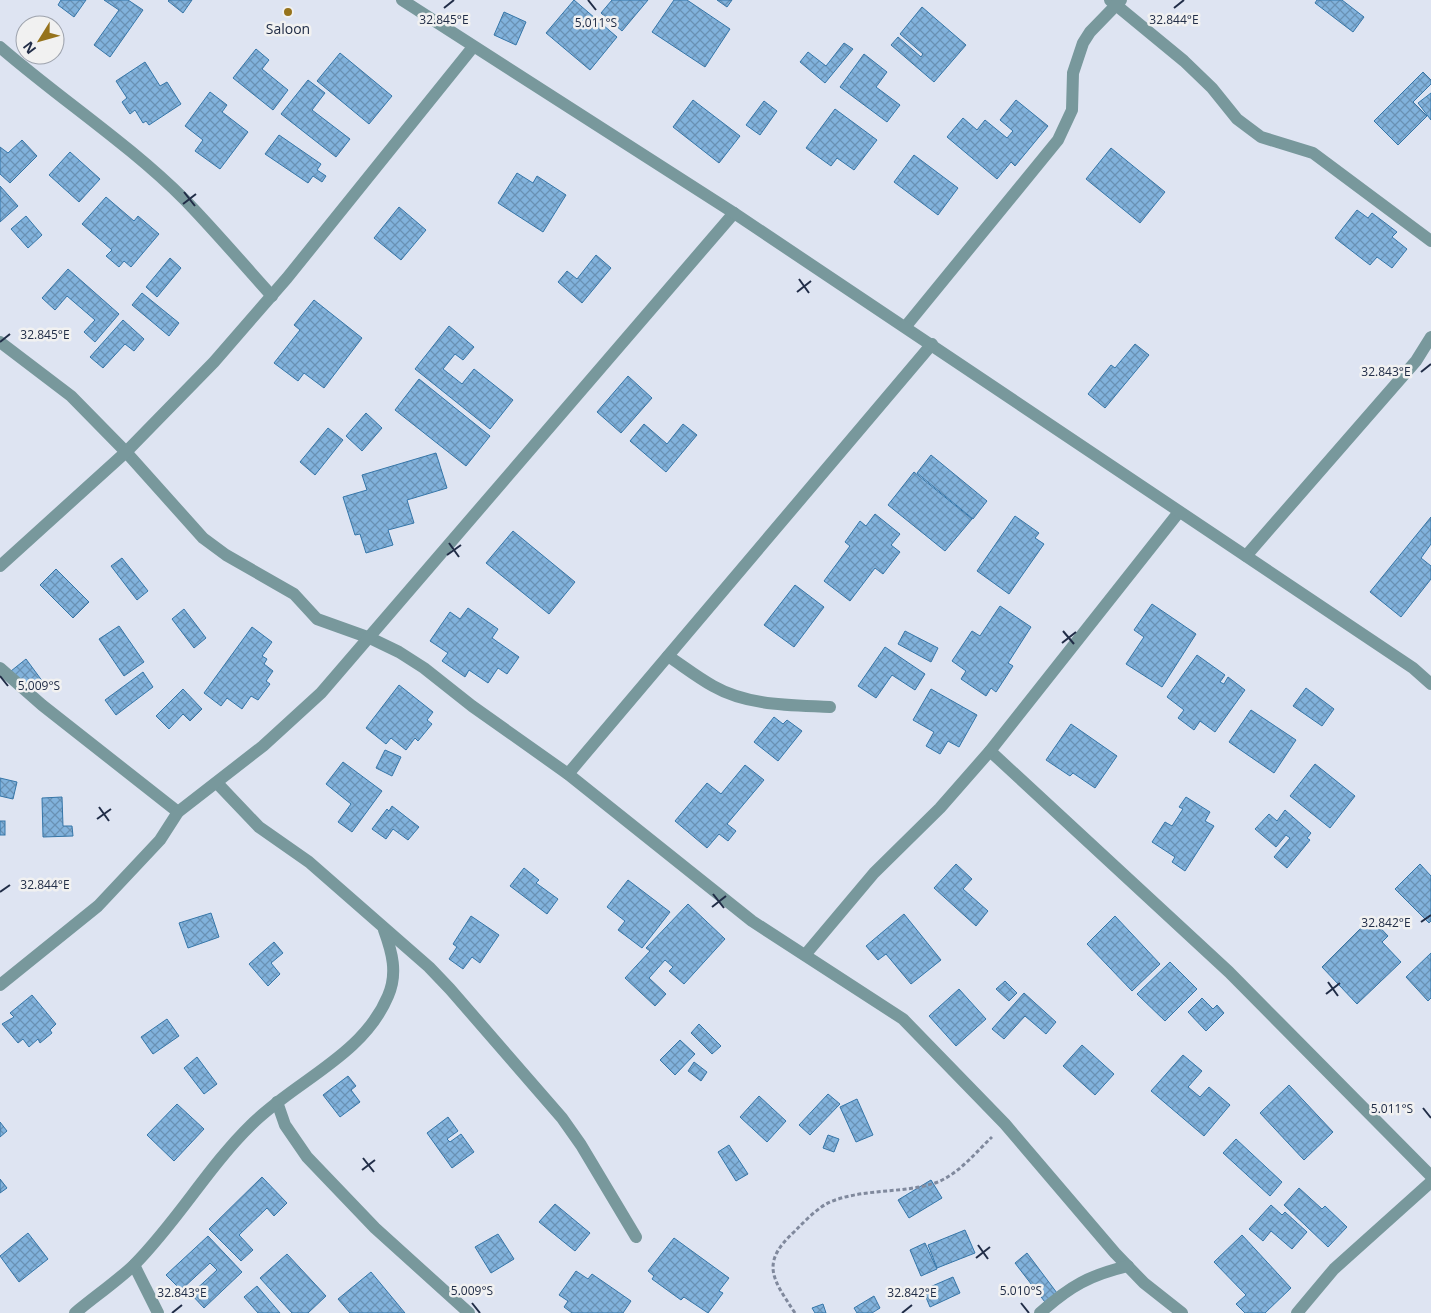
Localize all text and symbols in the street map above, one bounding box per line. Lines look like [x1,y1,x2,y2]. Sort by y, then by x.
marker: Saloon [282,6,294,18]
text: 32.845°E [419,11,469,28]
text: 32.844°E [1149,11,1199,28]
text: 5.011°S [575,14,617,31]
north arrow [15,15,65,65]
place label: Saloon [266,19,310,38]
text: N [18,38,40,58]
text: 32.845°E [20,326,70,343]
text: 32.843°E [1361,363,1411,380]
text: 5.009°S [18,677,60,694]
text: 32.844°E [20,876,70,893]
text: 32.842°E [1361,914,1411,931]
text: 5.011°S [1371,1100,1413,1117]
text: 5.009°S [451,1282,493,1299]
text: 5.010°S [1000,1282,1042,1299]
text: 32.843°E [157,1284,207,1301]
text: 32.842°E [887,1284,937,1301]

